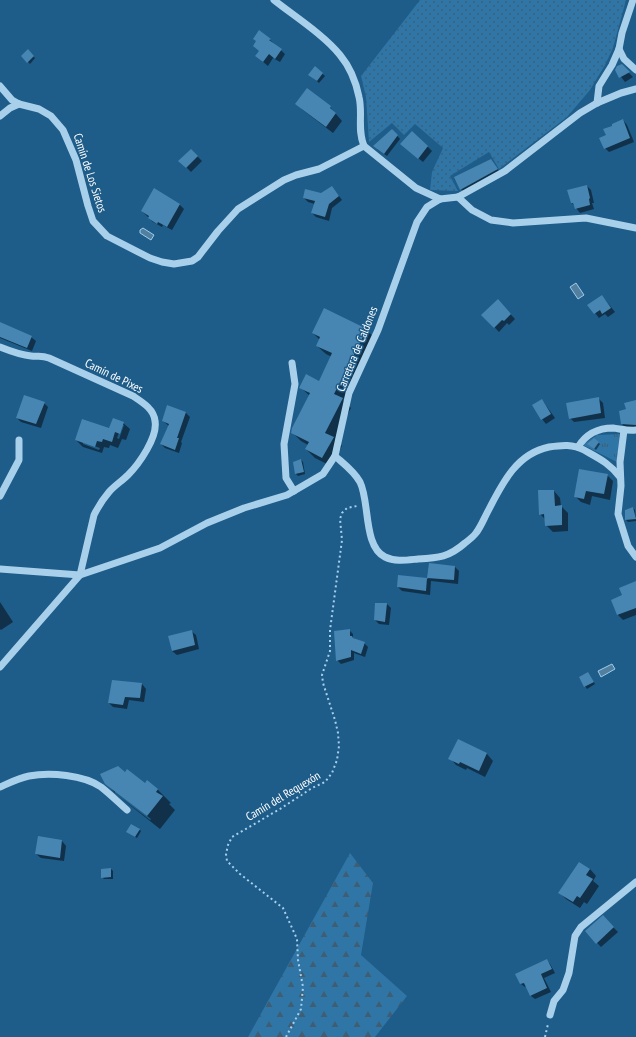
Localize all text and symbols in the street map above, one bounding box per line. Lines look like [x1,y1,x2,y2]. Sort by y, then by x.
street label: Camín de Los Sietos [71,131,110,214]
street label: Carretera de Caldones [333,304,380,394]
street label: Camín de Pixes [83,355,146,396]
street label: Camín del Requexón [243,767,323,824]

